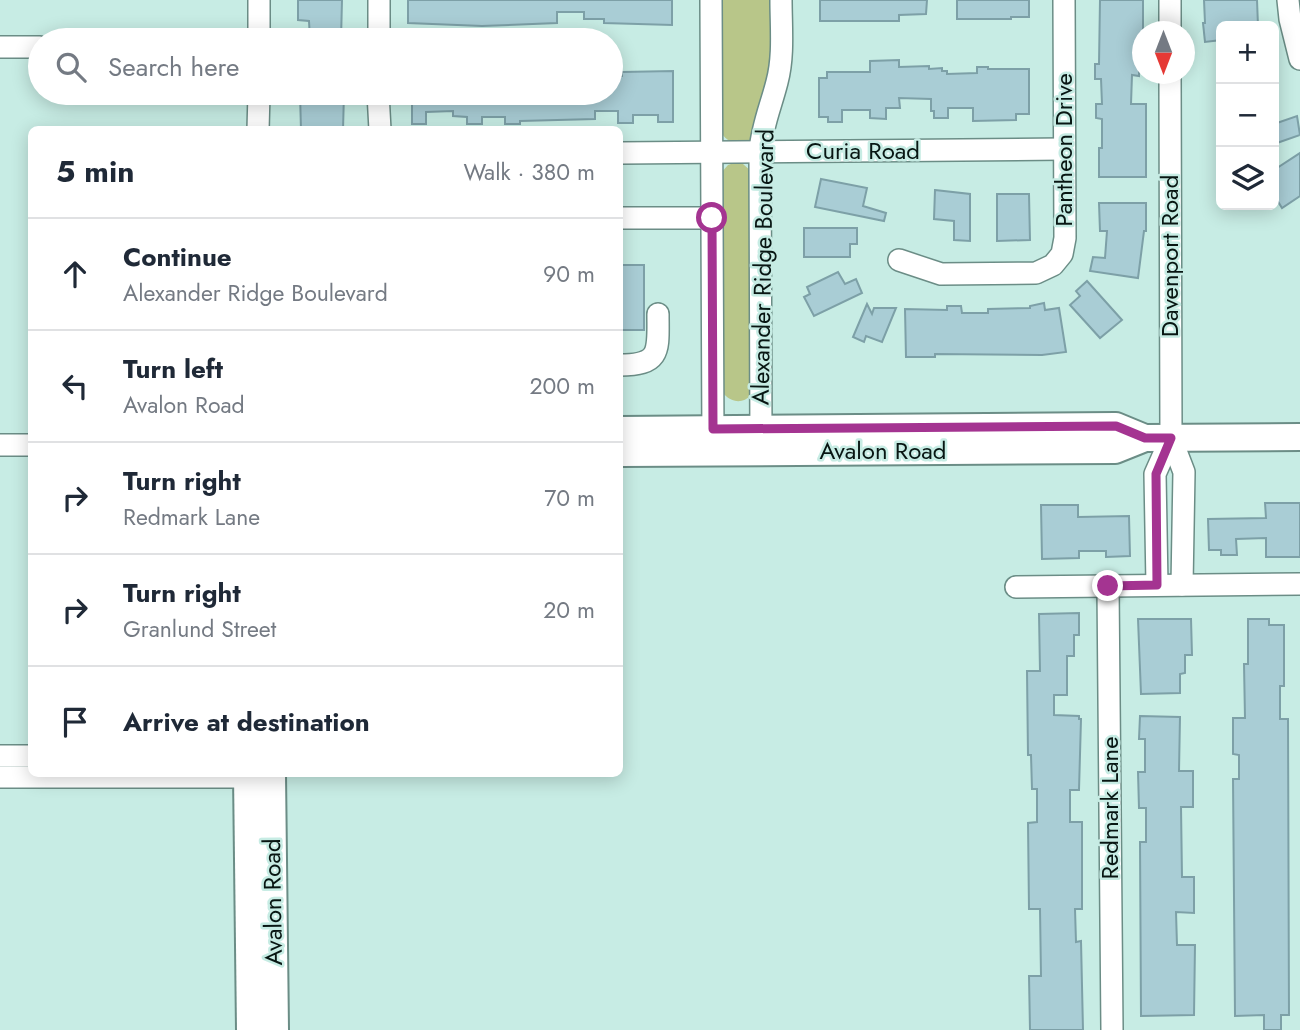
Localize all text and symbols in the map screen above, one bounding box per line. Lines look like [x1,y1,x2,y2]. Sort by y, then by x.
north arrow [1132,21,1195,84]
map controls [1216,21,1279,210]
button: + [1216,21,1279,84]
search box [28,28,623,105]
icon: search [52,48,90,86]
text: Search here [108,48,240,86]
street label: Pantheon Drive [1046,73,1081,227]
button: − [1216,84,1279,147]
street label: Alexander Ridge Boulevard [743,129,782,405]
street label: Curia Road [806,133,920,168]
button: layers [1216,147,1279,210]
text: 5 min [56,150,134,193]
text: Walk · 380 m [464,155,595,189]
street label: Davenport Road [1152,175,1187,337]
route start [696,202,727,233]
text: Continue [123,238,232,276]
icon: ahead [56,255,94,293]
text: 90 m [543,257,595,291]
text: Alexander Ridge Boulevard [123,276,388,310]
text: Turn left [123,350,223,388]
icon: left [56,367,94,405]
text: 200 m [529,369,595,403]
text: Avalon Road [123,388,245,422]
street label: Avalon Road [820,433,946,468]
text: Turn right [123,462,241,500]
icon: right [56,479,94,517]
text: 70 m [544,481,595,515]
text: Redmark Lane [123,500,260,534]
route end [1092,570,1123,601]
text: Turn right [123,574,241,612]
icon: right [56,591,94,629]
text: 20 m [543,593,595,627]
text: Granlund Street [123,612,276,646]
icon: arrive [56,703,94,741]
text: Arrive at destination [123,703,370,741]
street label: Redmark Lane [1092,736,1127,880]
street label: Avalon Road [254,838,291,966]

